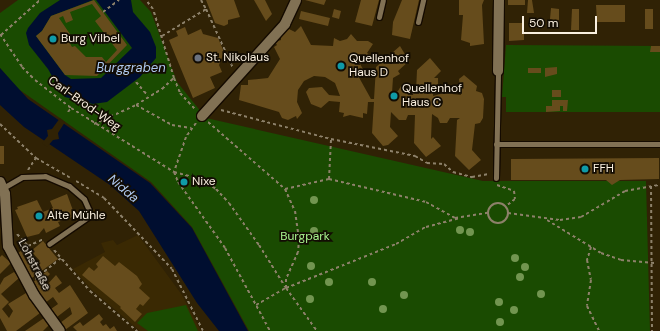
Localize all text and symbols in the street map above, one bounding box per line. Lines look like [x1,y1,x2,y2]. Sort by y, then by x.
scale bar [524,8,599,34]
text: 50 m [529,15,558,31]
place label: Burg Vilbel [61,32,120,46]
marker: Burg Vilbel [48,34,58,44]
place label: St. Nikolaus [206,51,269,65]
place label: Quellenhof Haus D [349,52,409,80]
marker: St. Nikolaus [193,53,203,63]
water label: Burggraben [96,60,166,76]
marker: Quellenhof Haus D [336,61,346,71]
street label: Carl-Brod-Weg [45,74,123,134]
place label: Quellenhof Haus C [402,82,462,110]
marker: Quellenhof Haus C [389,91,399,101]
place label: FFH [593,162,614,176]
marker: FFH [580,164,590,174]
water label: Nidda [104,172,142,206]
place label: Nixe [192,175,216,189]
marker: Nixe [179,177,189,187]
place label: Alte Mühle [47,209,106,223]
marker: Alte Mühle [34,211,44,221]
park label: Burgpark [280,230,330,244]
street label: Lohstraße [14,237,54,293]

